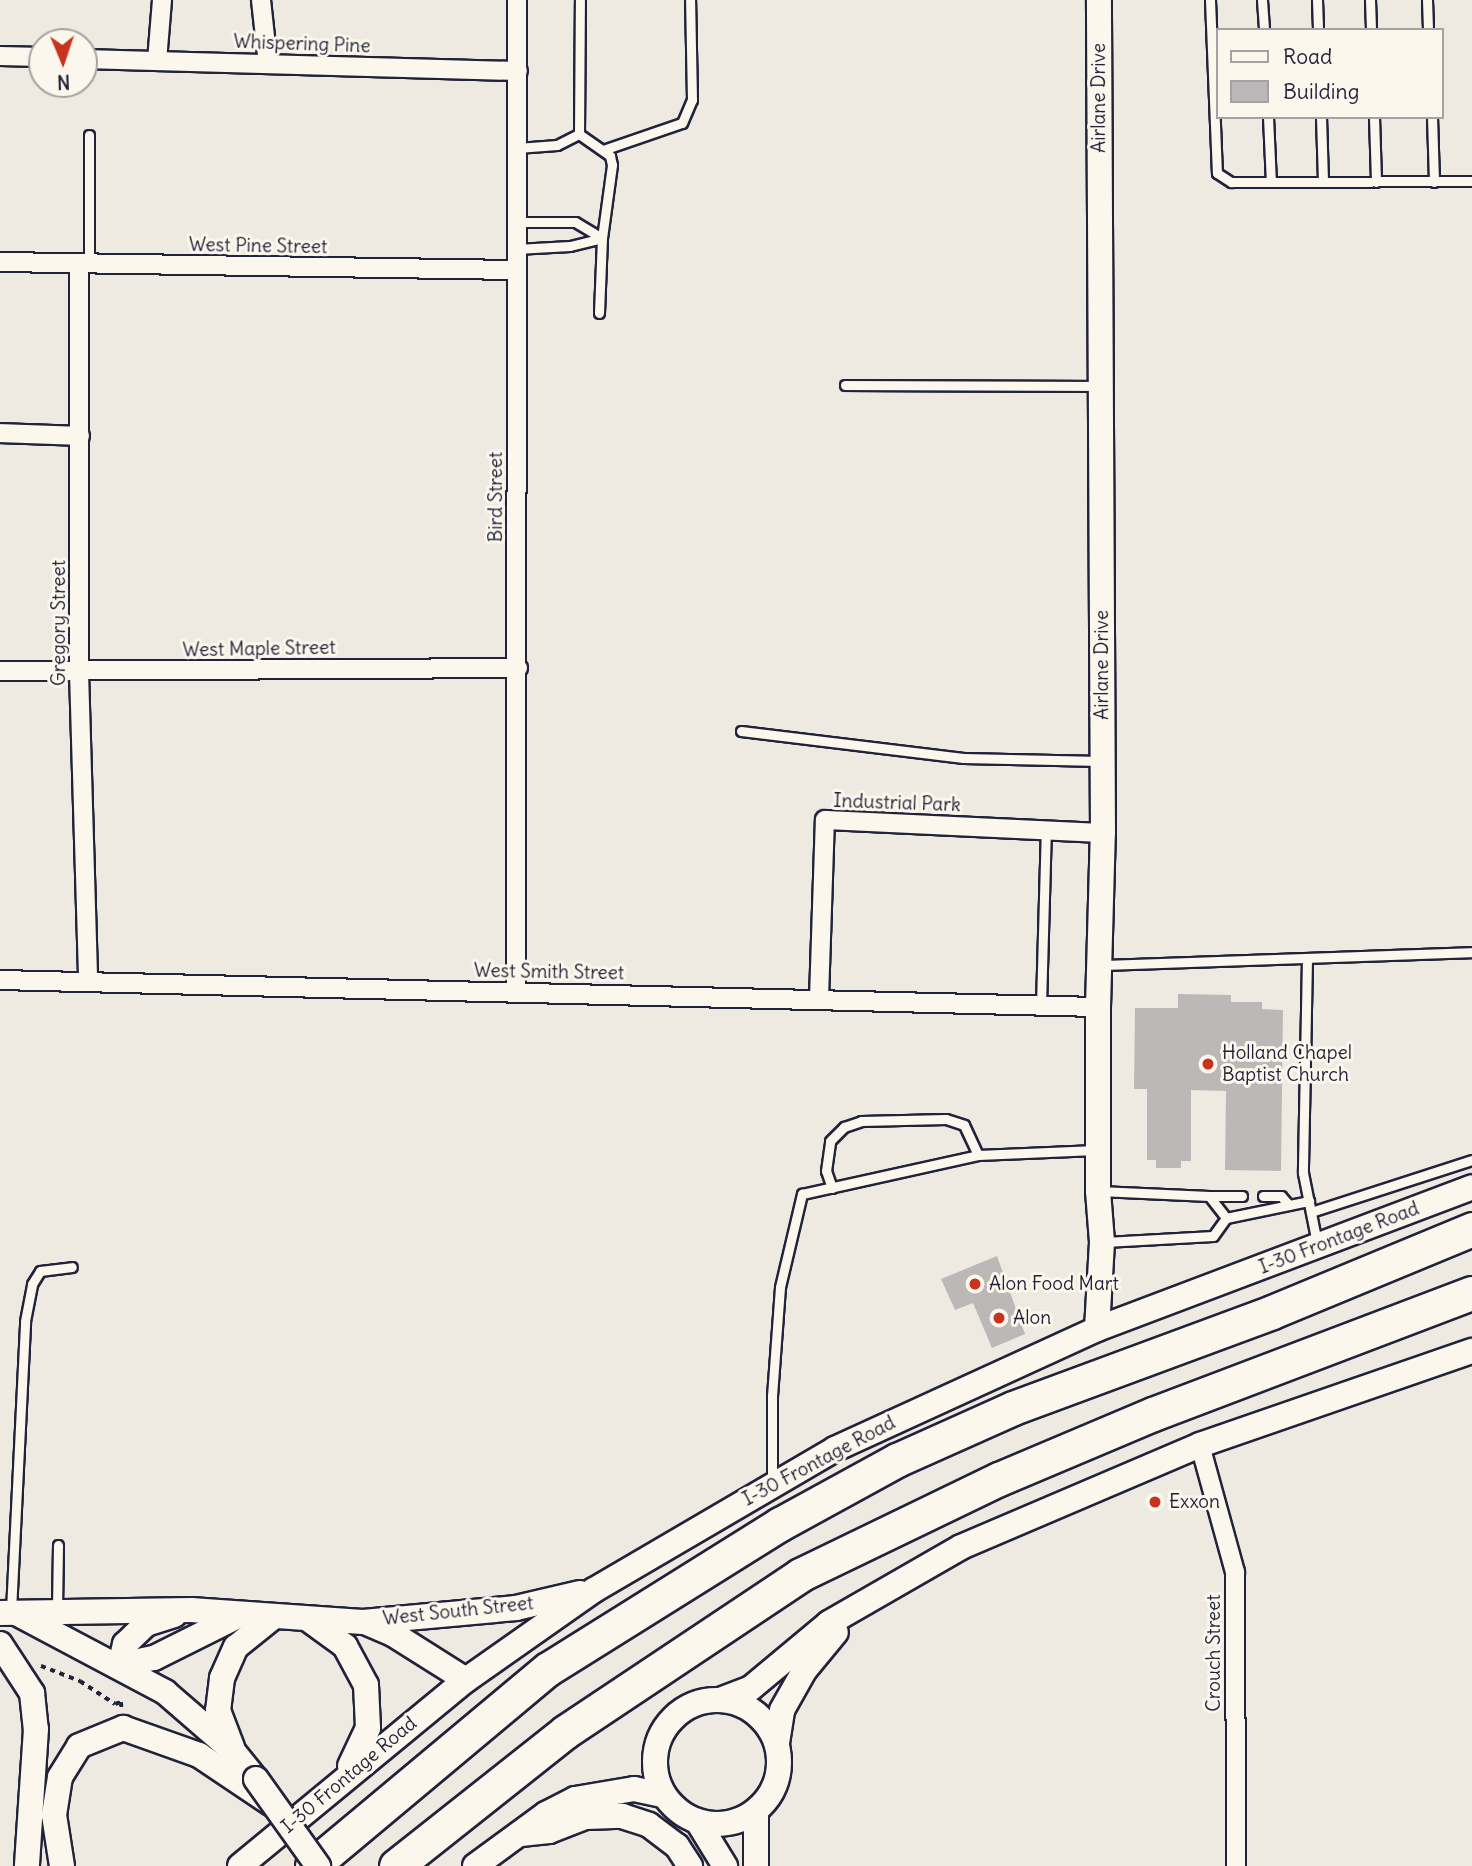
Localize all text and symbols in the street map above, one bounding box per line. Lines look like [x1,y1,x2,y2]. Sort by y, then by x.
north arrow [28,28,98,98]
legend [1216,28,1444,119]
street label: Whispering Pine [233,30,371,58]
street label: Airlane Drive [1088,43,1110,153]
text: Road [1283,43,1332,70]
text: N [57,70,71,94]
text: Building [1283,78,1359,105]
street label: West Pine Street [189,233,327,259]
street label: Bird Street [485,452,507,542]
street label: Gregory Street [48,560,70,686]
street label: Airlane Drive [1091,610,1113,720]
street label: West Maple Street [182,636,336,662]
street label: Industrial Park [833,789,961,817]
street label: West Smith Street [474,959,624,985]
place label: Holland Chapel Baptist Church [1222,1042,1352,1086]
marker: Holland Chapel Baptist Church [1200,1056,1216,1072]
street label: I-30 Frontage Road [1256,1197,1422,1279]
place label: Alon Food Mart [989,1273,1119,1295]
marker: Alon Food Mart [967,1276,983,1292]
place label: Alon [1013,1307,1051,1329]
marker: Alon [991,1310,1007,1326]
street label: I-30 Frontage Road [739,1411,899,1511]
place label: Exxon [1169,1491,1220,1513]
marker: Exxon [1147,1494,1163,1510]
street label: West South Street [382,1592,534,1630]
street label: Crouch Street [1203,1594,1225,1712]
street label: I-30 Frontage Road [277,1712,421,1838]

